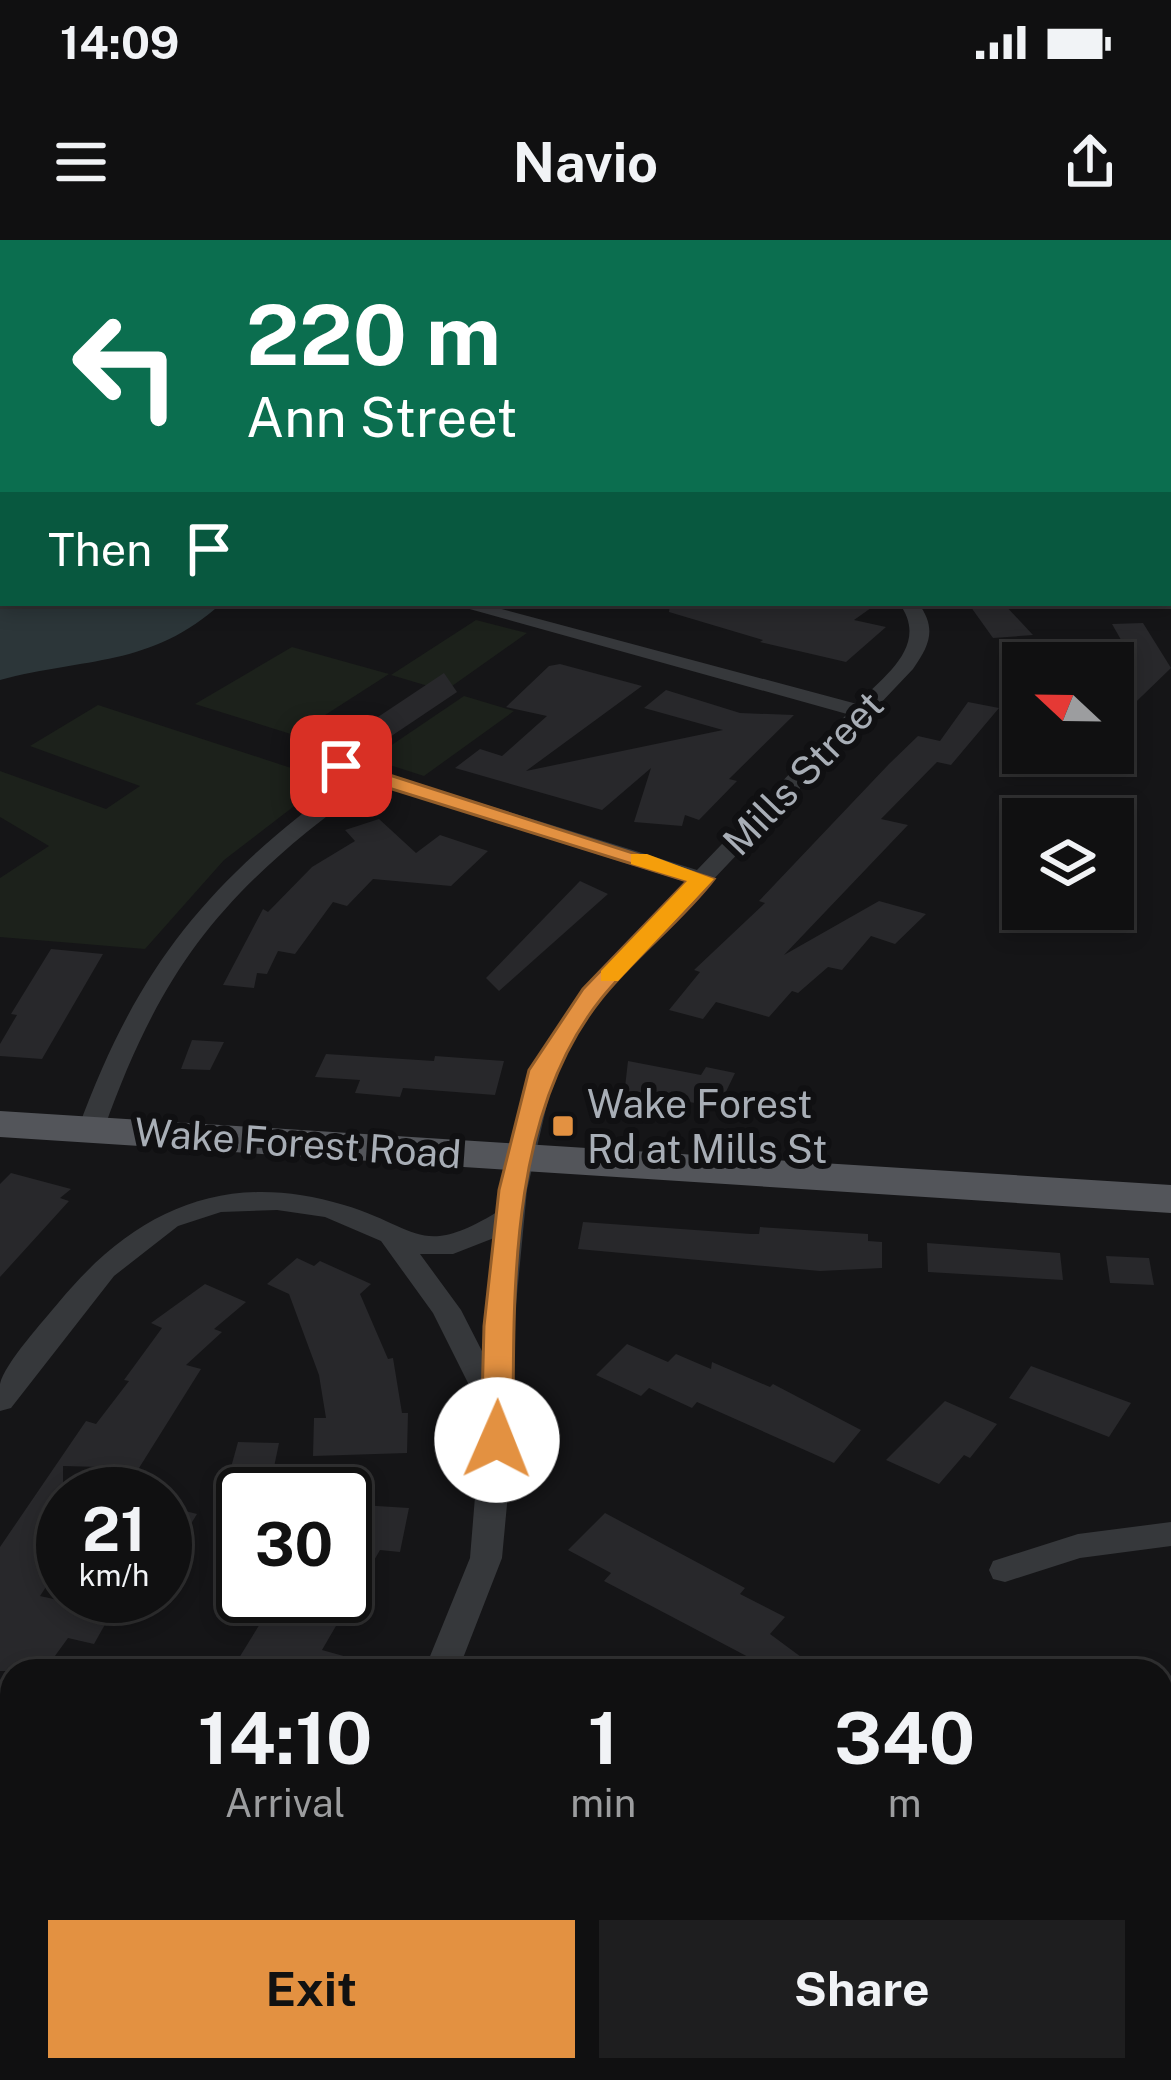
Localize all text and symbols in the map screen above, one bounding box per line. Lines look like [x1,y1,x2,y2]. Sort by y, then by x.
text: 14:09 [60,16,179,69]
icon: menu [48,129,114,195]
icon: share [1057,129,1123,195]
text: Navio [513,131,658,194]
text: 220 m [246,285,501,384]
icon: left [48,288,204,444]
text: Ann Street [246,386,518,449]
icon: arrive [176,516,242,582]
text: Then [48,523,152,576]
north arrow [1002,642,1134,774]
map controls [1002,642,1134,930]
street label: Mills Street [714,682,892,864]
pin [290,715,392,817]
icon: arrive [308,733,374,799]
button: layers [1002,798,1134,930]
place label: Wake Forest Rd at Mills St [587,1081,827,1172]
street label: Wake Forest Road [133,1109,463,1177]
marker: Wake Forest Rd at Mills St [550,1113,576,1139]
position arrow [434,1377,560,1503]
speed limit sign: 30 [216,1467,372,1623]
text: 21 [82,1494,146,1565]
text: km/h [79,1557,149,1593]
text: 14:10 [198,1696,372,1780]
text: 1 [588,1696,619,1780]
text: 340 [834,1696,975,1780]
text: Arrival [225,1780,345,1826]
text: min [570,1780,636,1826]
text: m [888,1780,922,1826]
button: Exit [48,1920,575,2058]
button: Share [599,1920,1125,2058]

